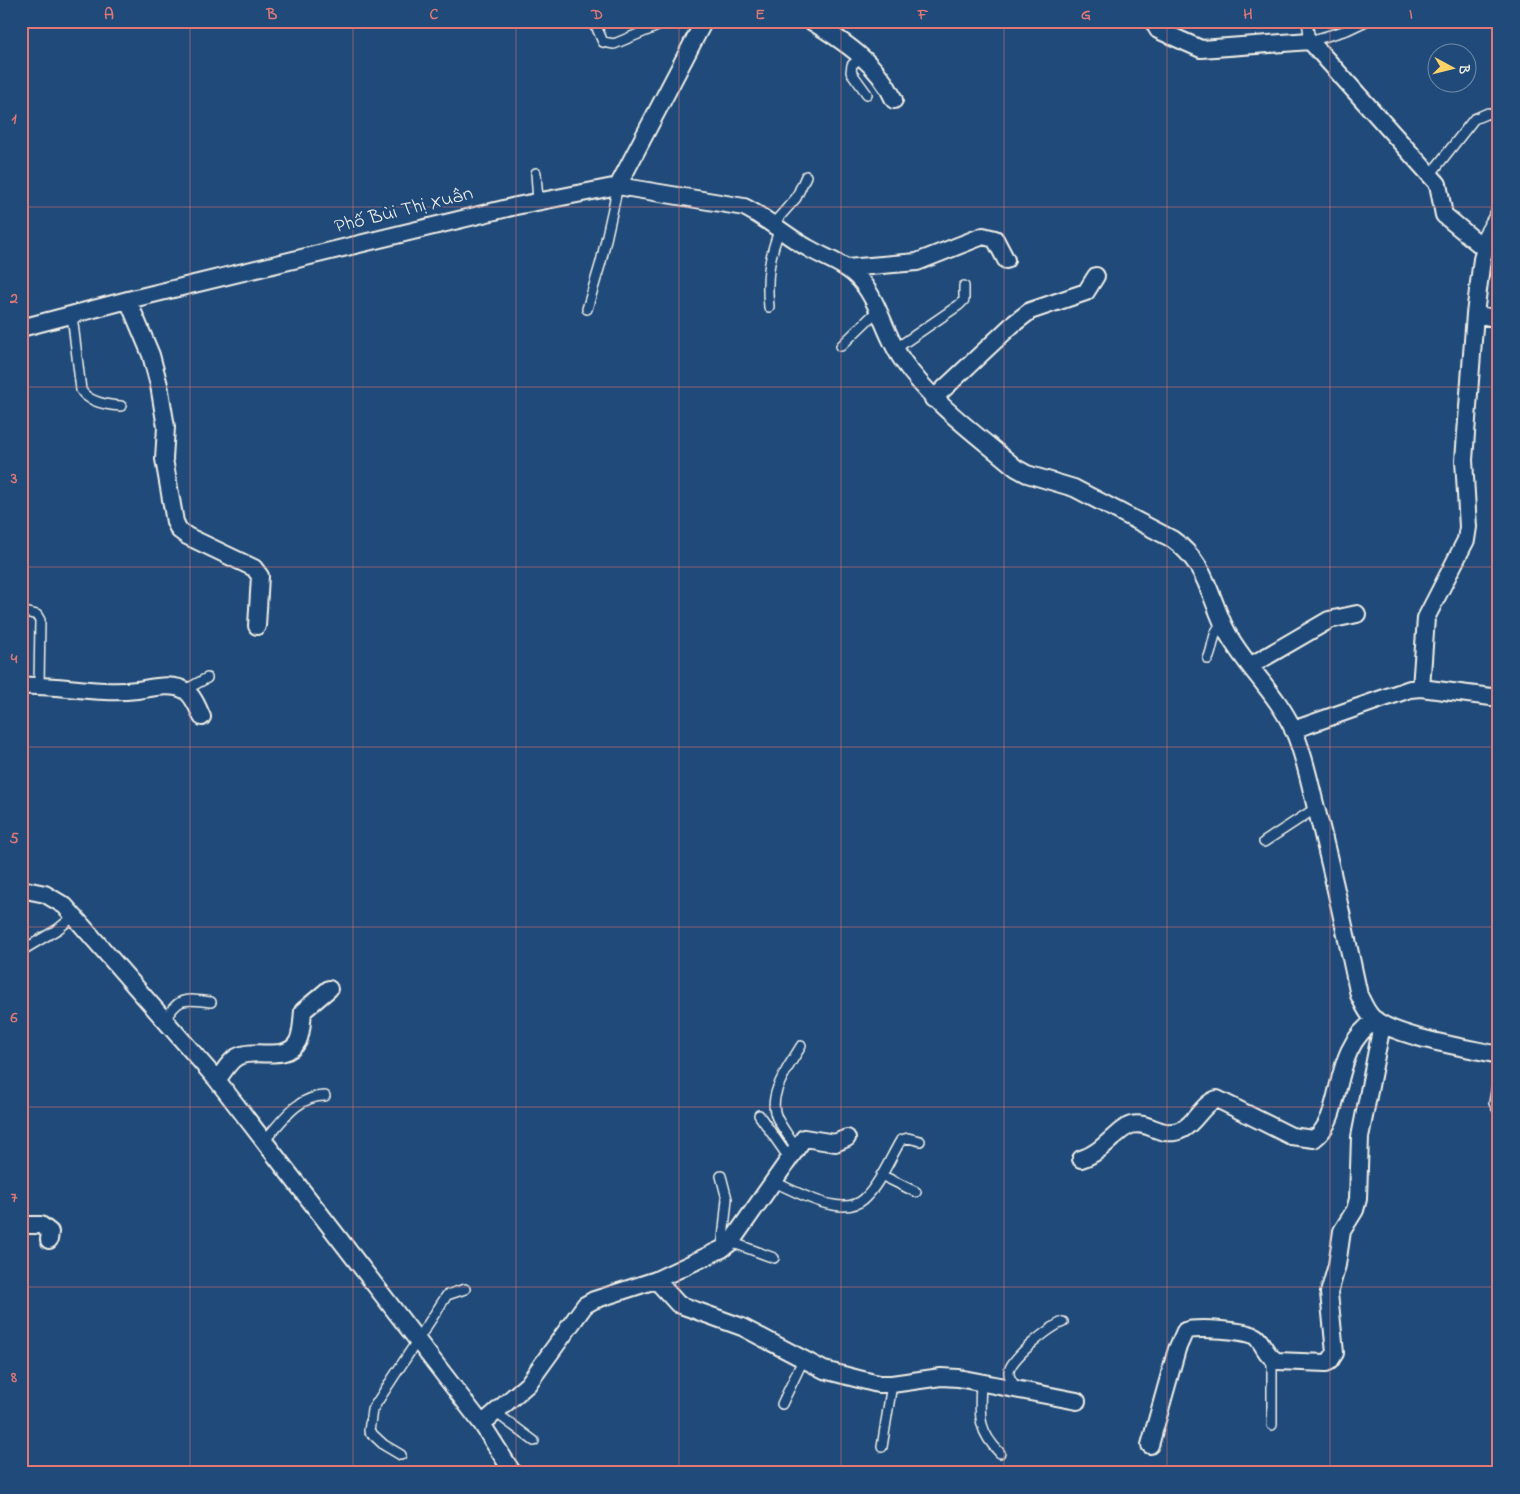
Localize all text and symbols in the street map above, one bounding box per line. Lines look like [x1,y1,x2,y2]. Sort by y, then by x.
text: A [104,3,114,27]
text: B [266,3,278,27]
text: C [430,3,439,27]
text: D [590,3,603,27]
text: E [755,3,765,27]
text: F [917,3,929,27]
text: G [1081,3,1091,27]
text: H [1243,3,1253,27]
text: I [1409,3,1413,27]
north arrow [1428,42,1478,92]
text: B [1452,62,1475,76]
text: 1 [11,107,17,131]
street label: Phố Bùi Thị Xuân [332,180,476,242]
text: 2 [9,287,18,311]
text: 3 [10,467,18,491]
text: 4 [10,647,18,671]
text: 5 [9,827,19,851]
text: 6 [9,1006,18,1030]
text: 7 [11,1186,18,1210]
text: 8 [10,1366,17,1390]

